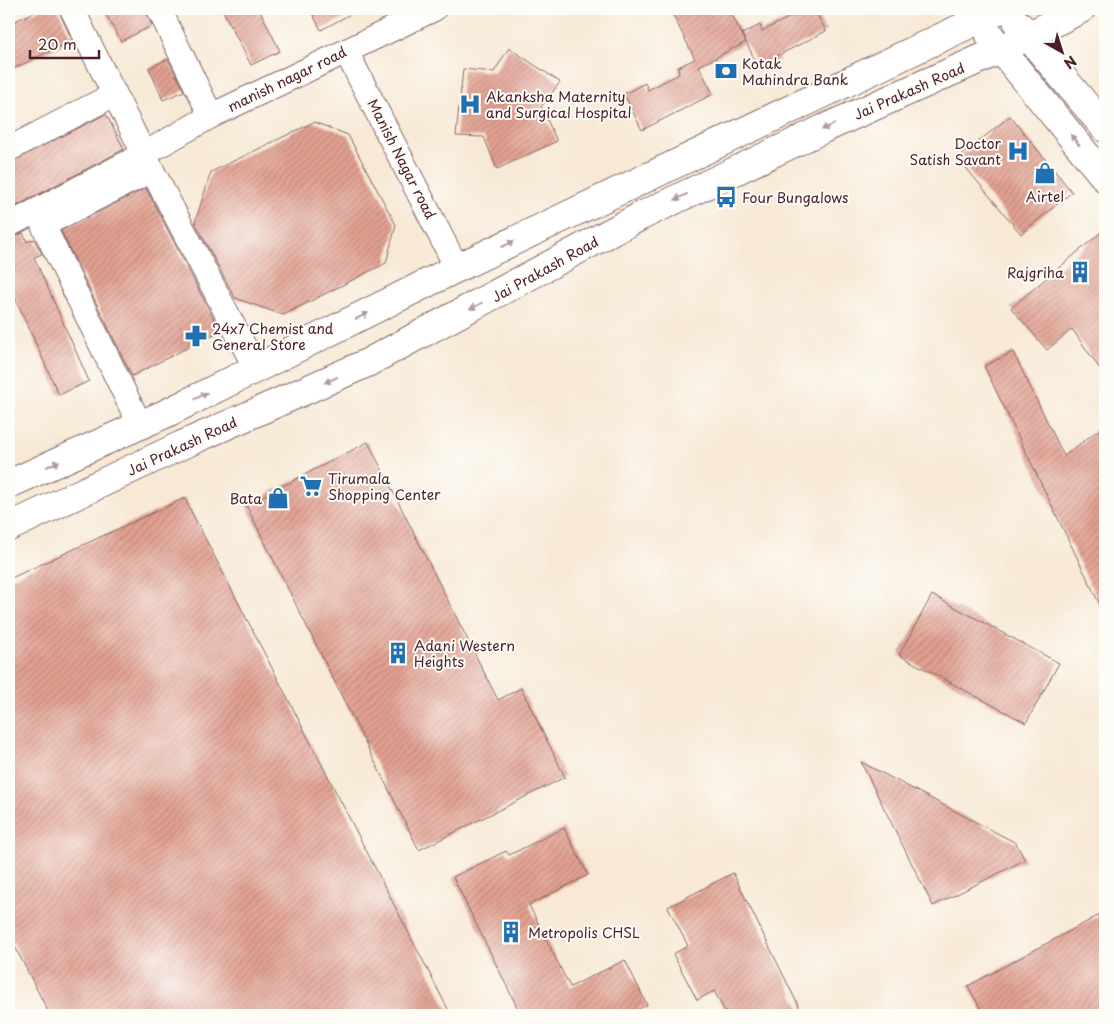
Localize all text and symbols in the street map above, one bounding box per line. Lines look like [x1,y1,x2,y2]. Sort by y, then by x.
scale bar [30,28,99,60]
north arrow [1036,28,1086,78]
text: 20 m [38,32,77,55]
street label: manish nagar road [224,41,350,117]
text: N [1060,51,1081,74]
place label: Kotak Mahindra Bank [742,53,849,90]
street label: Jai Prakash Road [850,57,968,125]
bank icon: Kotak Mahindra Bank [713,58,739,84]
place label: Akanksha Maternity and Surgical Hospital [486,86,632,123]
hospital icon: Akanksha Maternity and Surgical Hospital [457,91,483,117]
street label: Manish Nagar road [363,95,441,223]
one-way arrow [821,124,835,132]
place label: Doctor Satish Savant [909,133,1001,170]
one-way arrow [1069,134,1080,147]
hospital icon: Doctor Satish Savant [1005,138,1031,164]
shop icon: Airtel [1032,160,1058,186]
bus stop icon: Four Bungalows [713,184,739,210]
place label: Airtel [1026,186,1064,207]
place label: Four Bungalows [742,187,848,208]
one-way arrow [674,194,688,202]
street label: Jai Prakash Road [488,231,602,307]
one-way arrow [501,240,515,248]
building icon: Rajgriha [1067,259,1093,285]
place label: Rajgriha [1007,262,1065,283]
one-way arrow [469,302,482,311]
one-way arrow [355,312,369,320]
place label: 24x7 Chemist and General Store [212,318,334,355]
pharmacy icon: 24x7 Chemist and General Store [183,323,209,349]
one-way arrow [324,376,338,384]
one-way arrow [194,392,208,400]
street label: Jai Prakash Road [123,411,241,481]
one-way arrow [46,459,60,467]
place label: Tirumala Shopping Center [328,468,441,505]
supermarket icon: Tirumala Shopping Center [298,473,324,499]
shop icon: Bata [265,485,291,511]
place label: Bata [229,488,262,509]
place label: Adani Western Heights [414,635,515,672]
building icon: Adani Western Heights [385,640,411,666]
building icon: Metropolis CHSL [498,919,524,945]
place label: Metropolis CHSL [528,922,640,943]

